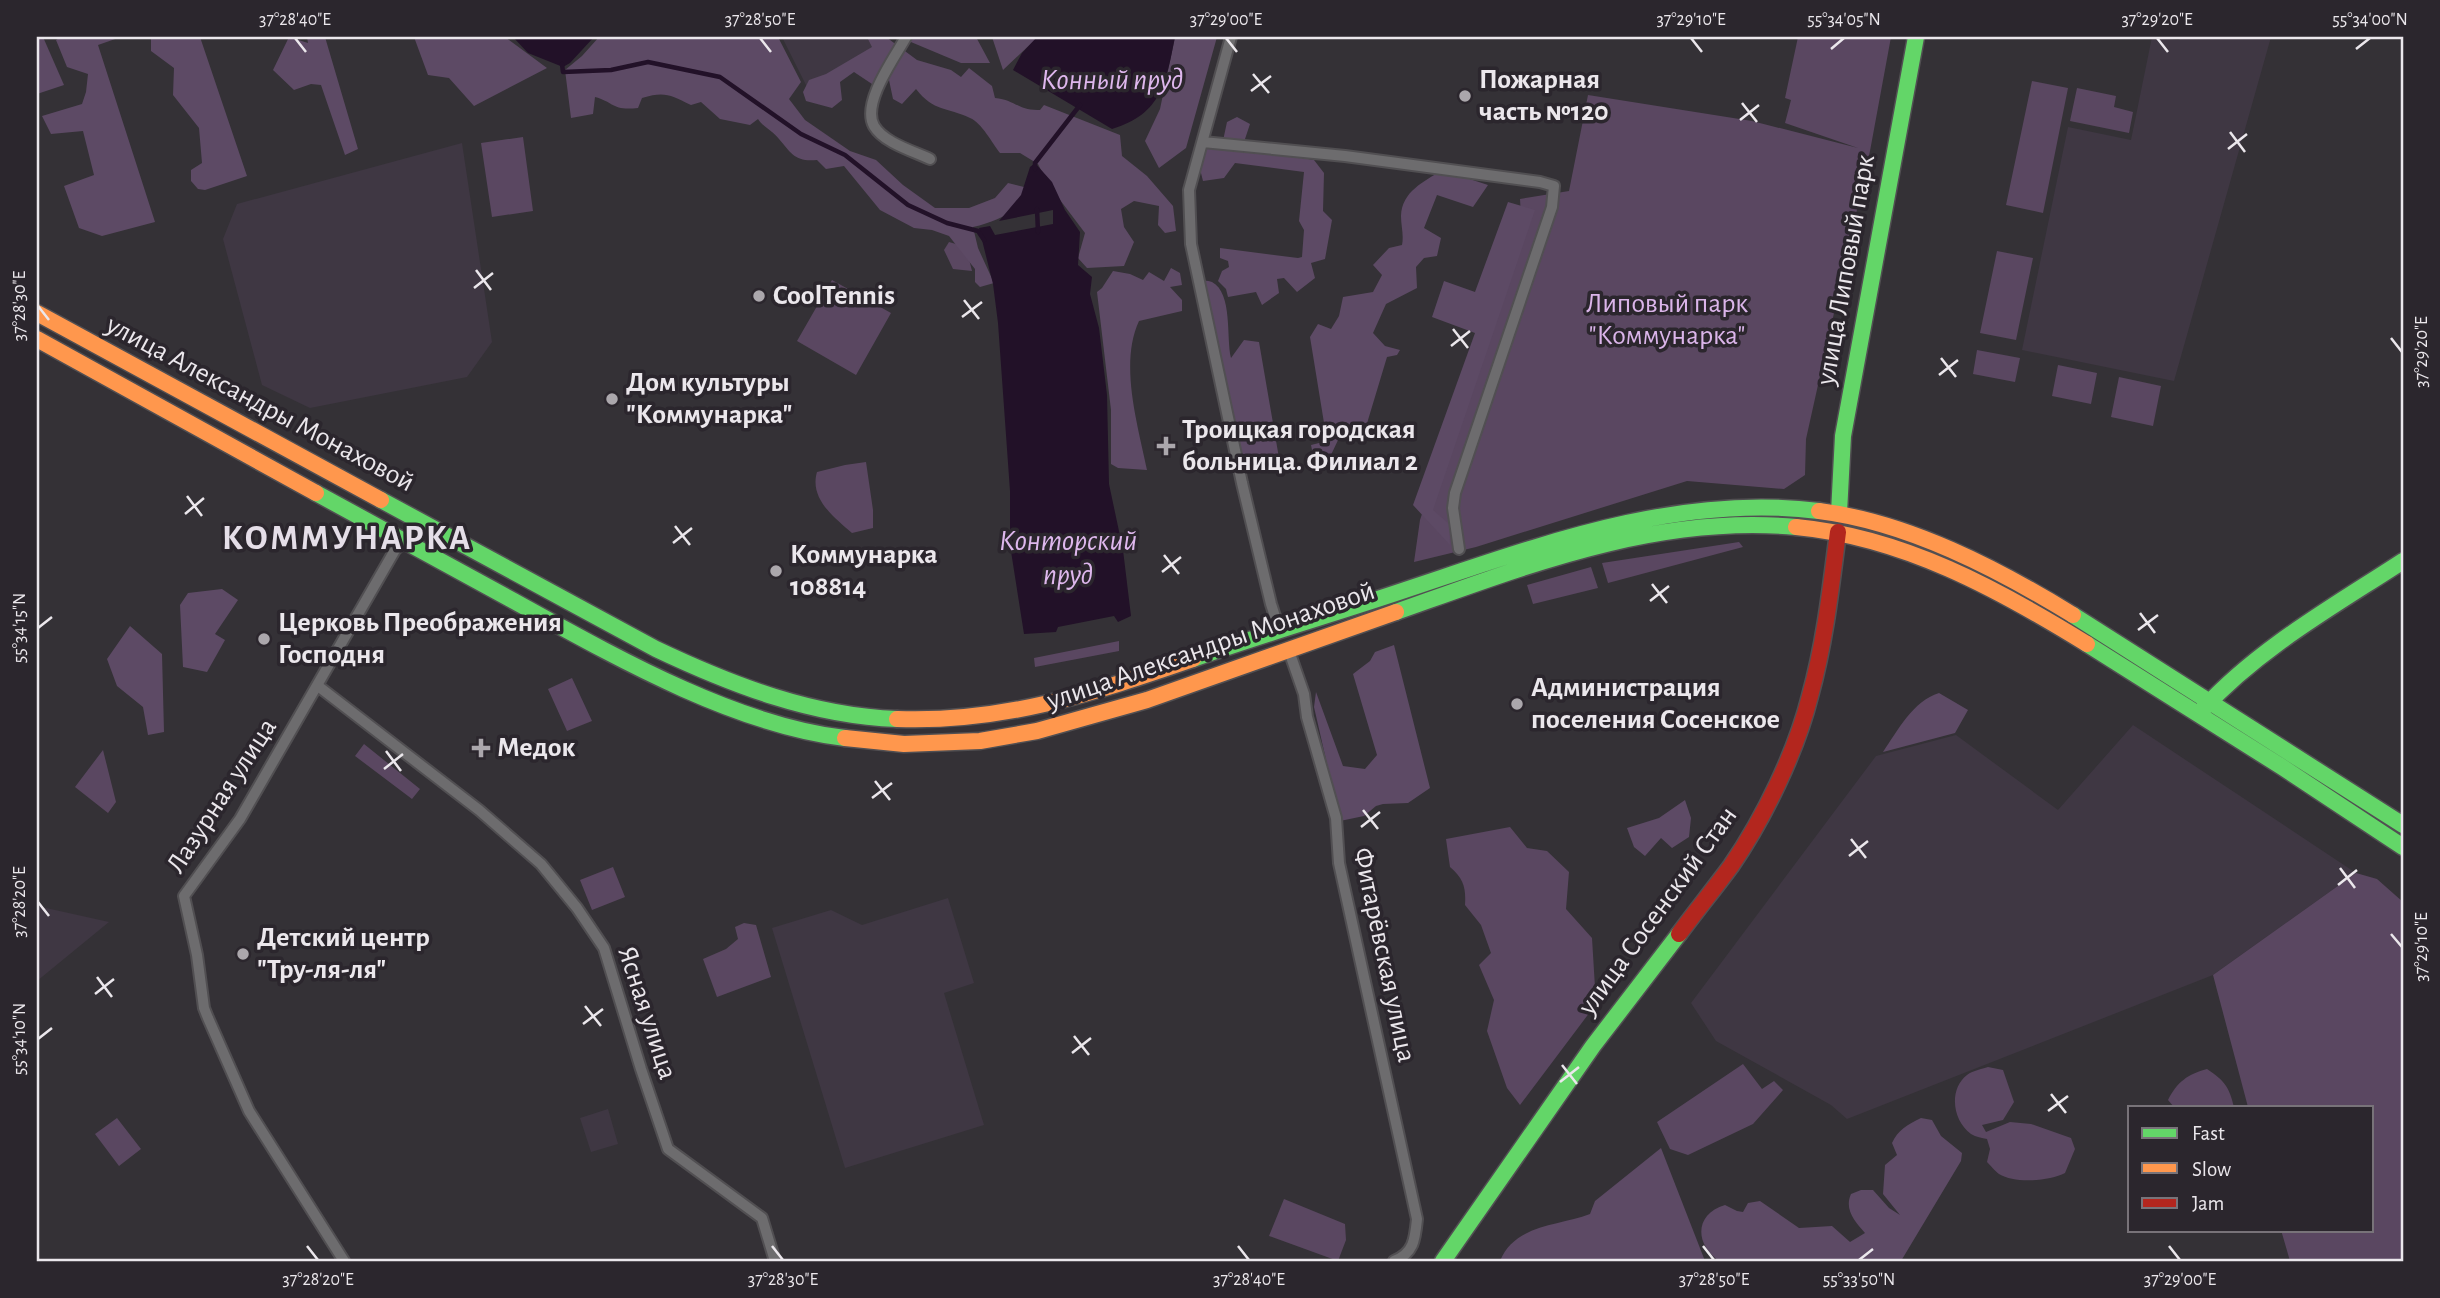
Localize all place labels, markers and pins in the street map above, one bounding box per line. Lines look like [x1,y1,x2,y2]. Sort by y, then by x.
place label: Пожарная часть №120 [1479,66,1609,126]
marker: Пожарная часть №120 [1457,88,1473,104]
place label: CoolTennis [773,282,895,310]
marker: CoolTennis [751,288,767,304]
place label: Дом культуры "Коммунарка" [626,369,792,429]
marker: Дом культуры "Коммунарка" [604,391,620,407]
place label: Троицкая городская больница. Филиал 2 [1182,416,1418,476]
marker: Троицкая городская больница. Филиал 2 [1156,436,1176,456]
place label: Коммунарка 108814 [790,541,938,601]
marker: Коммунарка 108814 [768,563,784,579]
place label: Церковь Преображения Господня [278,609,562,669]
marker: Церковь Преображения Господня [256,631,272,647]
place label: Администрация поселения Сосенское [1531,674,1780,734]
marker: Администрация поселения Сосенское [1509,696,1525,712]
place label: Медок [497,734,575,762]
marker: Медок [471,738,491,758]
place label: Детский центр "Тру-ля-ля" [257,924,430,984]
marker: Детский центр "Тру-ля-ля" [235,946,251,962]

